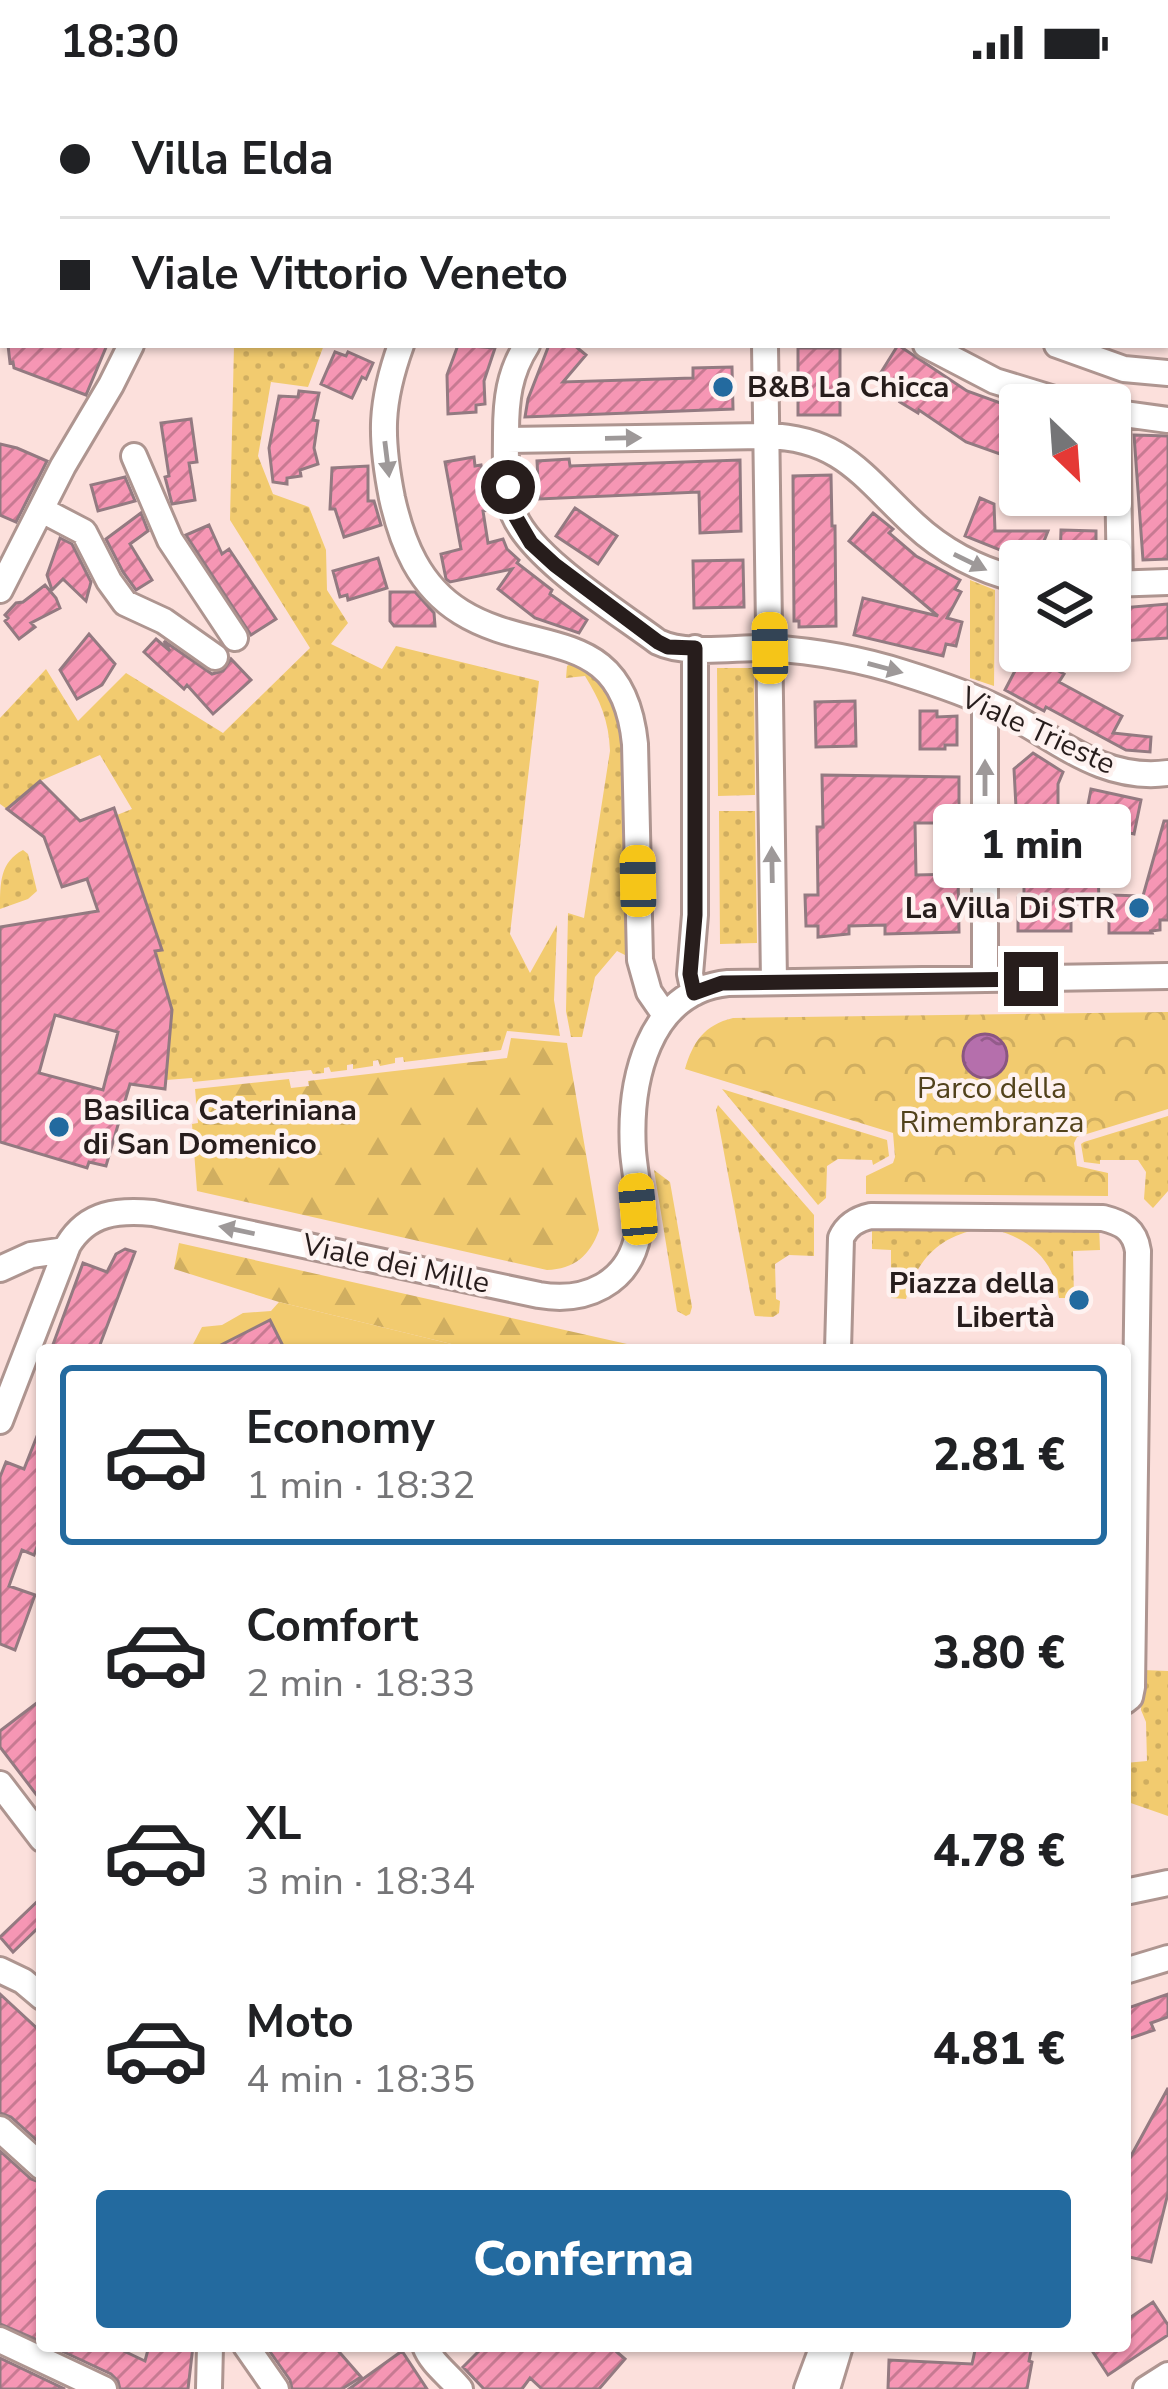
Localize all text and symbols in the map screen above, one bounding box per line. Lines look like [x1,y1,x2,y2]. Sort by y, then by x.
text: 18:30 [60,12,179,73]
text: Villa Elda [132,129,334,190]
text: Viale Vittorio Veneto [132,244,568,305]
place label: B&B La Chicca [747,367,949,408]
marker: B&B La Chicca [710,374,736,400]
north arrow [999,384,1131,516]
map controls [999,384,1131,672]
one-way arrow [605,428,643,448]
one-way arrow [377,441,396,478]
route start [481,460,535,514]
button: layers [999,540,1131,672]
one-way arrow [953,552,988,572]
car [751,612,789,684]
one-way arrow [867,659,904,678]
street label: Viale Trieste [953,677,1122,785]
one-way arrow [975,758,995,796]
callout: 1 min [932,805,1130,889]
text: 1 min [981,819,1083,872]
car [619,845,657,917]
one-way arrow [763,845,782,883]
place label: La Villa Di STR [905,888,1115,929]
marker: La Villa Di STR [1126,895,1152,921]
route end [1004,952,1058,1006]
park label: Parco della Rimembranza [899,1068,1085,1143]
place label: Basilica Cateriniana di San Domenico [83,1090,357,1165]
marker: Basilica Cateriniana di San Domenico [46,1114,72,1140]
car [617,1172,659,1246]
one-way arrow [217,1219,255,1238]
street label: Viale dei Mille [298,1224,493,1304]
place label: Piazza della Libertà [889,1263,1055,1338]
marker: Piazza della Libertà [1066,1287,1092,1313]
text: Economy [246,1398,435,1459]
icon: car [102,1401,210,1509]
text: 2.81 € [933,1425,1065,1486]
text: 1 min · 18:32 [246,1459,475,1512]
text: Comfort [246,1596,418,1657]
icon: car [102,1599,210,1707]
text: 3.80 € [933,1623,1065,1684]
text: 2 min · 18:33 [246,1657,475,1710]
text: XL [246,1794,302,1855]
icon: car [102,1797,210,1905]
text: 4.78 € [933,1821,1065,1882]
text: 3 min · 18:34 [246,1855,475,1908]
text: Moto [246,1992,354,2053]
icon: car [102,1995,210,2103]
text: 4.81 € [933,2019,1065,2080]
text: 4 min · 18:35 [246,2053,475,2106]
button: Conferma [96,2190,1071,2328]

